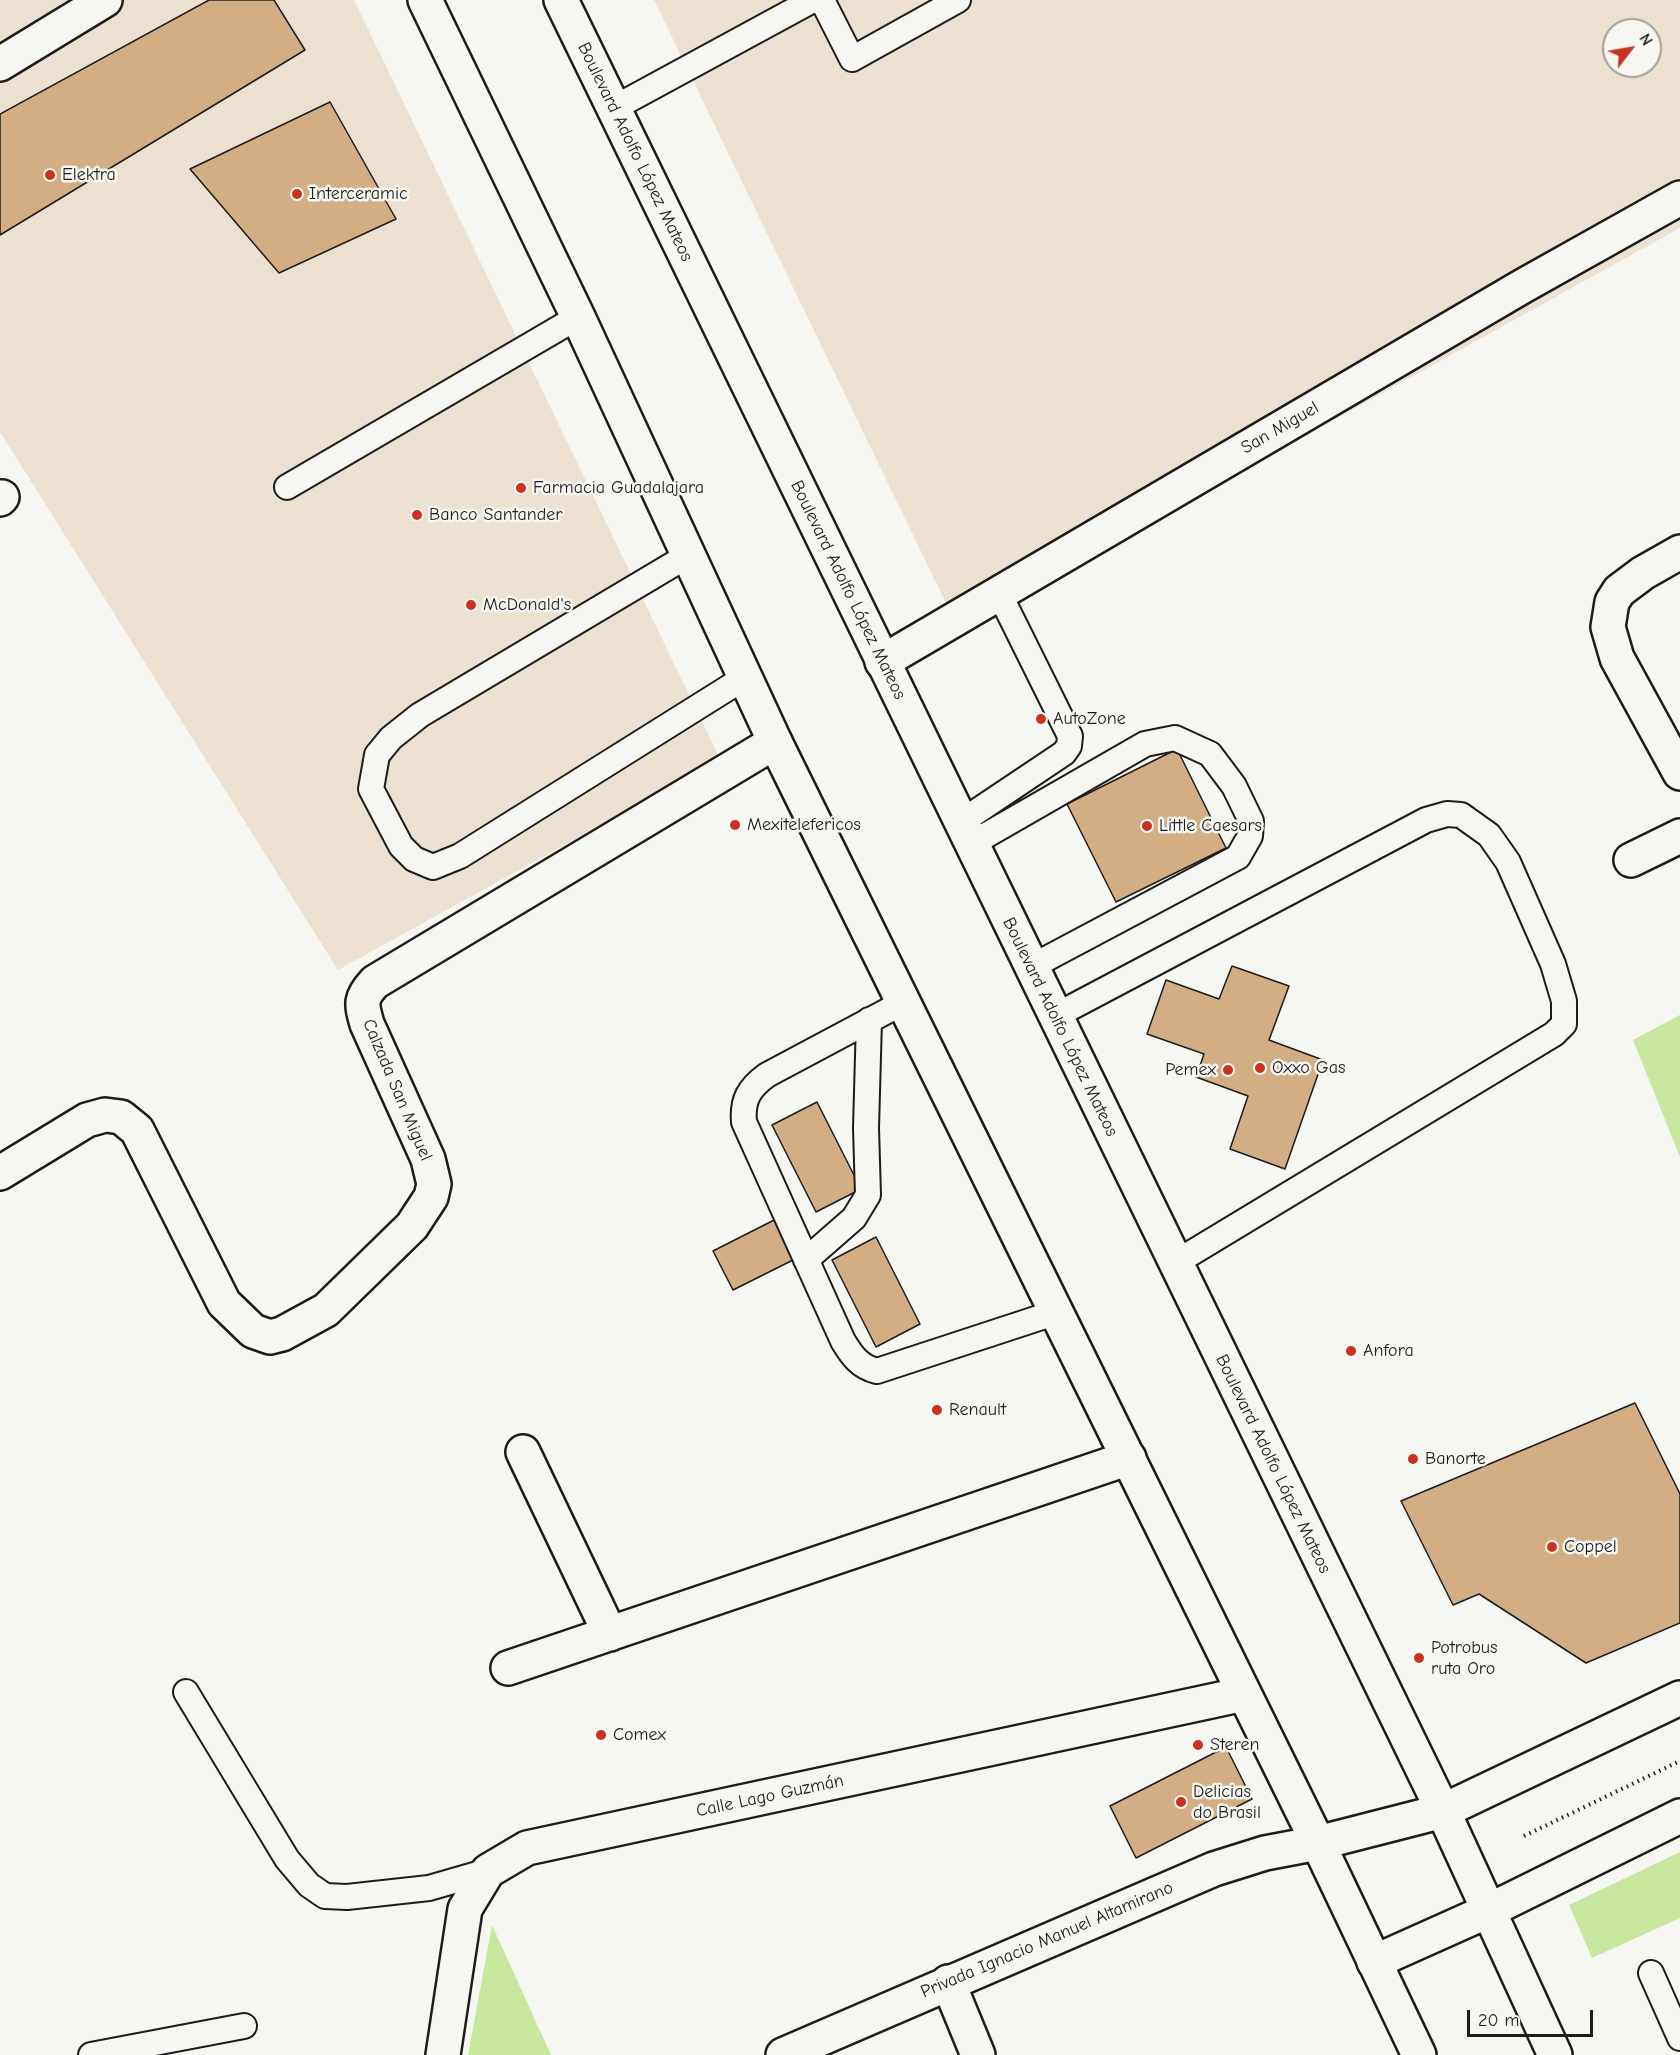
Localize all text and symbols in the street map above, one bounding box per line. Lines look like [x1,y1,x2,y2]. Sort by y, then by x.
north arrow [1602,18,1662,78]
text: N [1635,31,1656,49]
street label: Boulevard Adolfo López Mateos [573,39,697,265]
place label: Elektra [62,164,116,186]
marker: Elektra [43,168,57,182]
place label: Interceramic [309,183,408,205]
marker: Interceramic [290,187,304,201]
street label: San Miguel [1237,397,1323,459]
place label: Farmacia Guadalajara [533,477,704,499]
street label: Boulevard Adolfo López Mateos [786,477,910,703]
marker: Farmacia Guadalajara [514,481,528,495]
place label: Banco Santander [429,504,562,526]
marker: Banco Santander [410,508,424,522]
place label: McDonald's [483,594,571,616]
marker: McDonald's [464,598,478,612]
place label: AutoZone [1053,708,1126,730]
marker: AutoZone [1034,712,1048,726]
place label: Mexitelefericos [747,814,861,836]
place label: Little Caesars [1159,815,1262,837]
marker: Mexitelefericos [728,818,742,832]
marker: Little Caesars [1140,819,1154,833]
street label: Boulevard Adolfo López Mateos [998,914,1122,1140]
street label: Calzada San Miguel [357,1016,437,1164]
place label: Oxxo Gas [1272,1057,1345,1079]
place label: Pemex [1165,1059,1216,1081]
marker: Oxxo Gas [1253,1061,1267,1075]
marker: Pemex [1221,1063,1235,1077]
place label: Anfora [1363,1340,1414,1362]
marker: Anfora [1344,1344,1358,1358]
street label: Boulevard Adolfo López Mateos [1211,1351,1335,1577]
place label: Renault [949,1399,1006,1421]
marker: Renault [930,1403,944,1417]
place label: Banorte [1425,1448,1486,1470]
marker: Banorte [1406,1452,1420,1466]
place label: Coppel [1564,1536,1617,1558]
marker: Coppel [1545,1540,1559,1554]
place label: Potrobus ruta Oro [1431,1637,1498,1680]
marker: Potrobus ruta Oro [1412,1651,1426,1665]
place label: Comex [613,1724,666,1746]
marker: Comex [594,1728,608,1742]
place label: Steren [1210,1734,1259,1756]
marker: Steren [1191,1738,1205,1752]
street label: Calle Lago Guzmán [694,1770,846,1822]
place label: Delicias do Brasil [1193,1781,1261,1824]
marker: Delicias do Brasil [1174,1795,1188,1809]
street label: Privada Ignacio Manuel Altamirano [918,1877,1176,2003]
scale bar [1470,1998,1596,2036]
text: 20 m [1478,2010,1519,2031]

